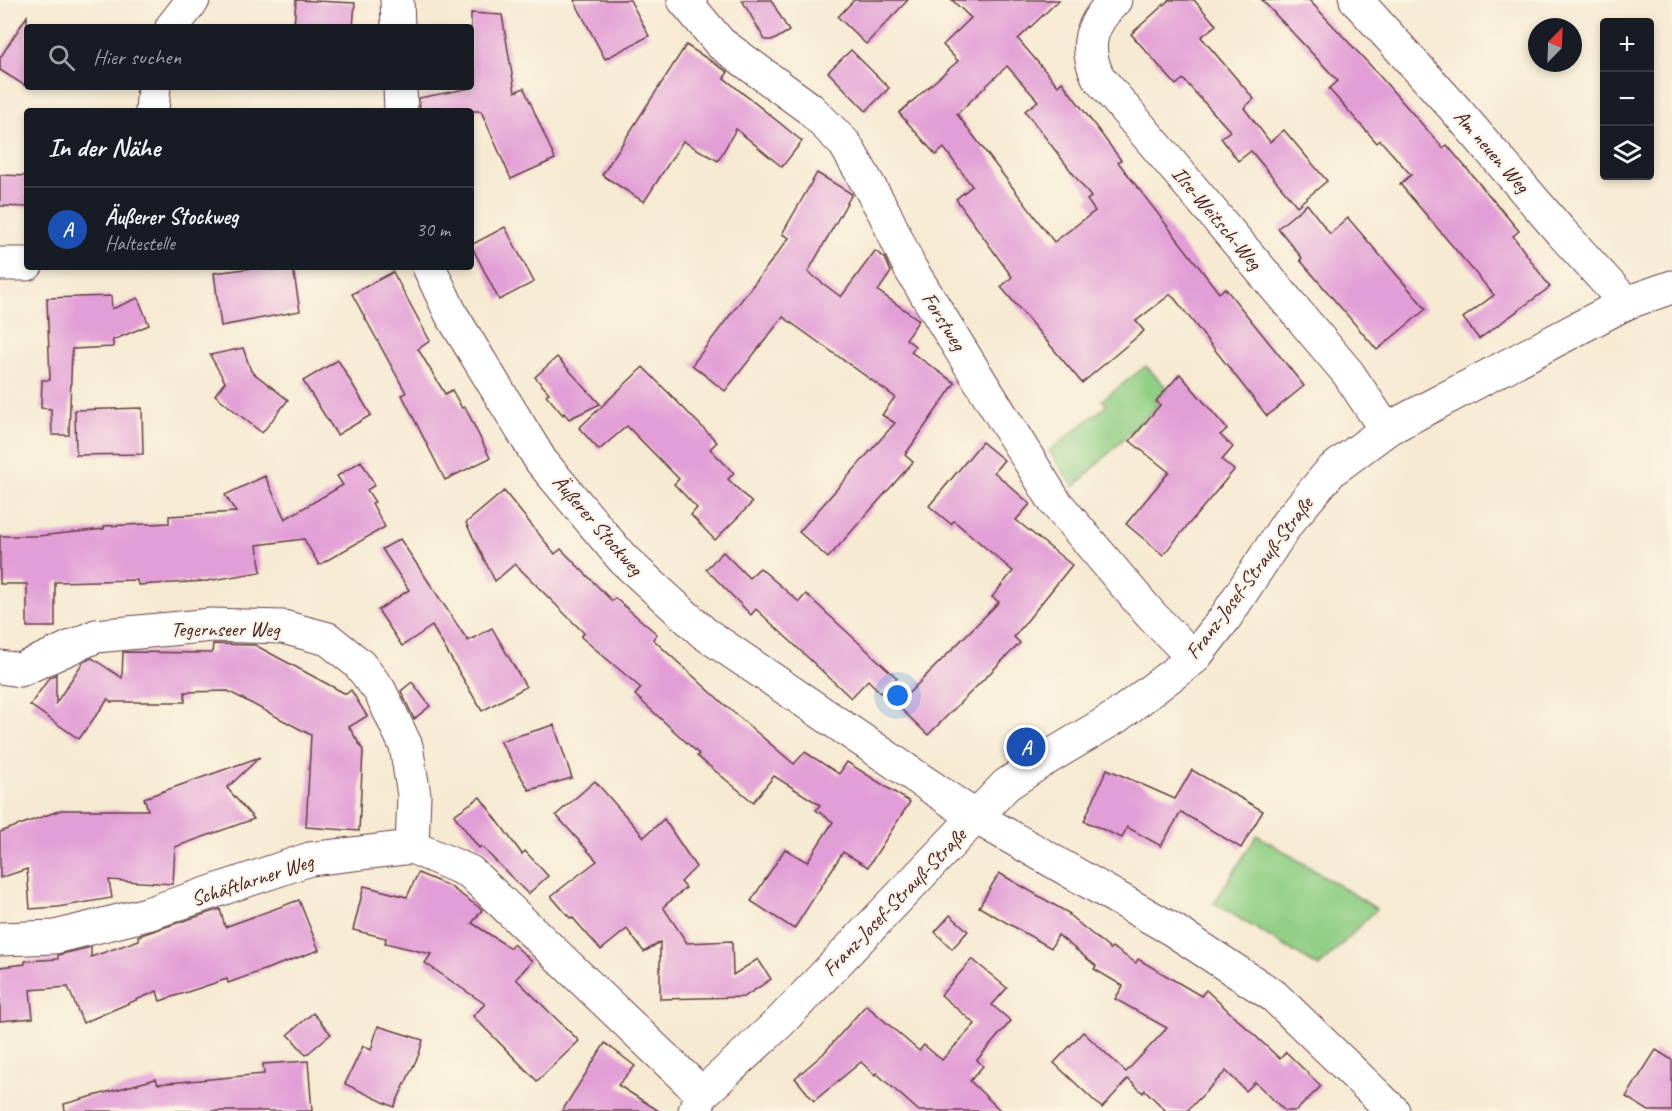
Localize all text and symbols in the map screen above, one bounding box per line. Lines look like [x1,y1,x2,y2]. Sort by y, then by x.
north arrow [1528,18,1582,72]
map controls [1600,18,1654,180]
button: + [1600,18,1654,72]
search box [24,24,474,90]
icon: search [45,41,78,74]
text: Hier suchen [93,43,181,71]
button: − [1600,72,1654,126]
street label: Am neuen Weg [1449,104,1536,199]
button: layers [1600,126,1654,180]
text: In der Nähe [48,131,160,164]
street label: Ilse-Weitsch-Weg [1166,161,1269,276]
text: Äußerer Stockweg [105,203,238,231]
text: A [62,217,73,242]
text: 30 m [416,217,450,242]
text: Haltestelle [105,231,175,256]
street label: Forstweg [916,287,973,356]
street label: Äußerer Stockweg [547,469,650,582]
street label: Franz-Josef-Strauß-Straße [1180,490,1320,664]
street label: Tegernseer Weg [171,616,281,642]
your location [883,681,912,710]
pin: A [1006,724,1046,770]
street label: Franz-Josef-Strauß-Straße [816,821,973,982]
street label: Schäftlarner Weg [188,848,318,912]

